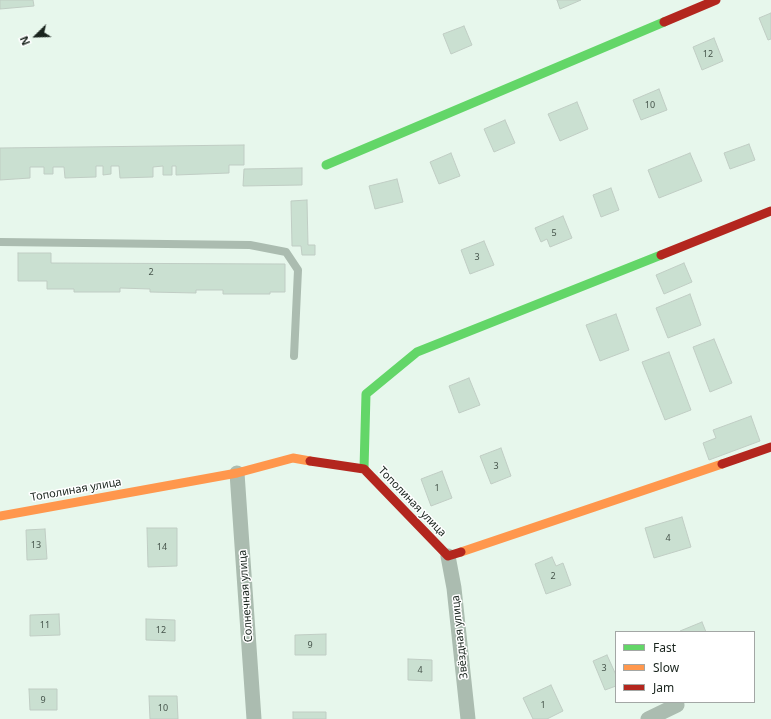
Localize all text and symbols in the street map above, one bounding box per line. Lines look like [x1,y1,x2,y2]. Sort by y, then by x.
north arrow [16,16,56,56]
text: N [16,34,33,48]
house number: 12 [703,49,713,59]
house number: 10 [645,100,655,110]
house number: 5 [551,228,557,238]
house number: 3 [474,252,480,262]
house number: 2 [148,267,154,277]
house number: 3 [493,461,499,471]
street label: Тополиная улица [375,464,449,540]
street label: Тополиная улица [30,476,122,504]
house number: 1 [434,483,440,493]
house number: 4 [665,533,671,543]
house number: 13 [31,540,41,550]
house number: 14 [157,542,167,552]
street label: Солнечная улица [236,549,256,643]
house number: 2 [550,571,556,581]
street label: Звёздная улица [449,595,471,679]
house number: 11 [40,620,50,630]
house number: 12 [156,625,166,635]
legend [615,631,755,703]
text: Fast [653,639,676,656]
house number: 9 [307,640,313,650]
text: Slow [653,659,679,676]
house number: 3 [601,663,607,673]
house number: 4 [417,665,423,675]
text: Jam [653,679,674,696]
house number: 9 [40,695,46,705]
house number: 1 [540,700,546,710]
house number: 10 [158,703,168,713]

